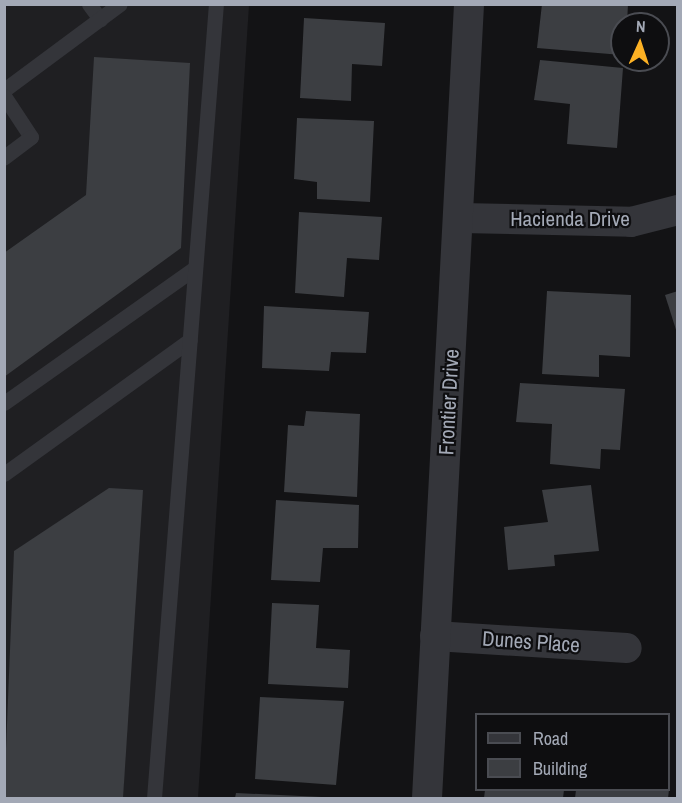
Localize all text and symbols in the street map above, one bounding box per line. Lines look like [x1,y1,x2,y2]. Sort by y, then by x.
north arrow [610,12,670,72]
text: N [636,15,646,37]
street label: Hacienda Drive [510,206,630,232]
street label: Frontier Drive [434,348,464,456]
street label: Dunes Place [481,626,581,658]
legend [475,713,670,791]
text: Road [533,726,568,751]
text: Building [533,756,587,781]

